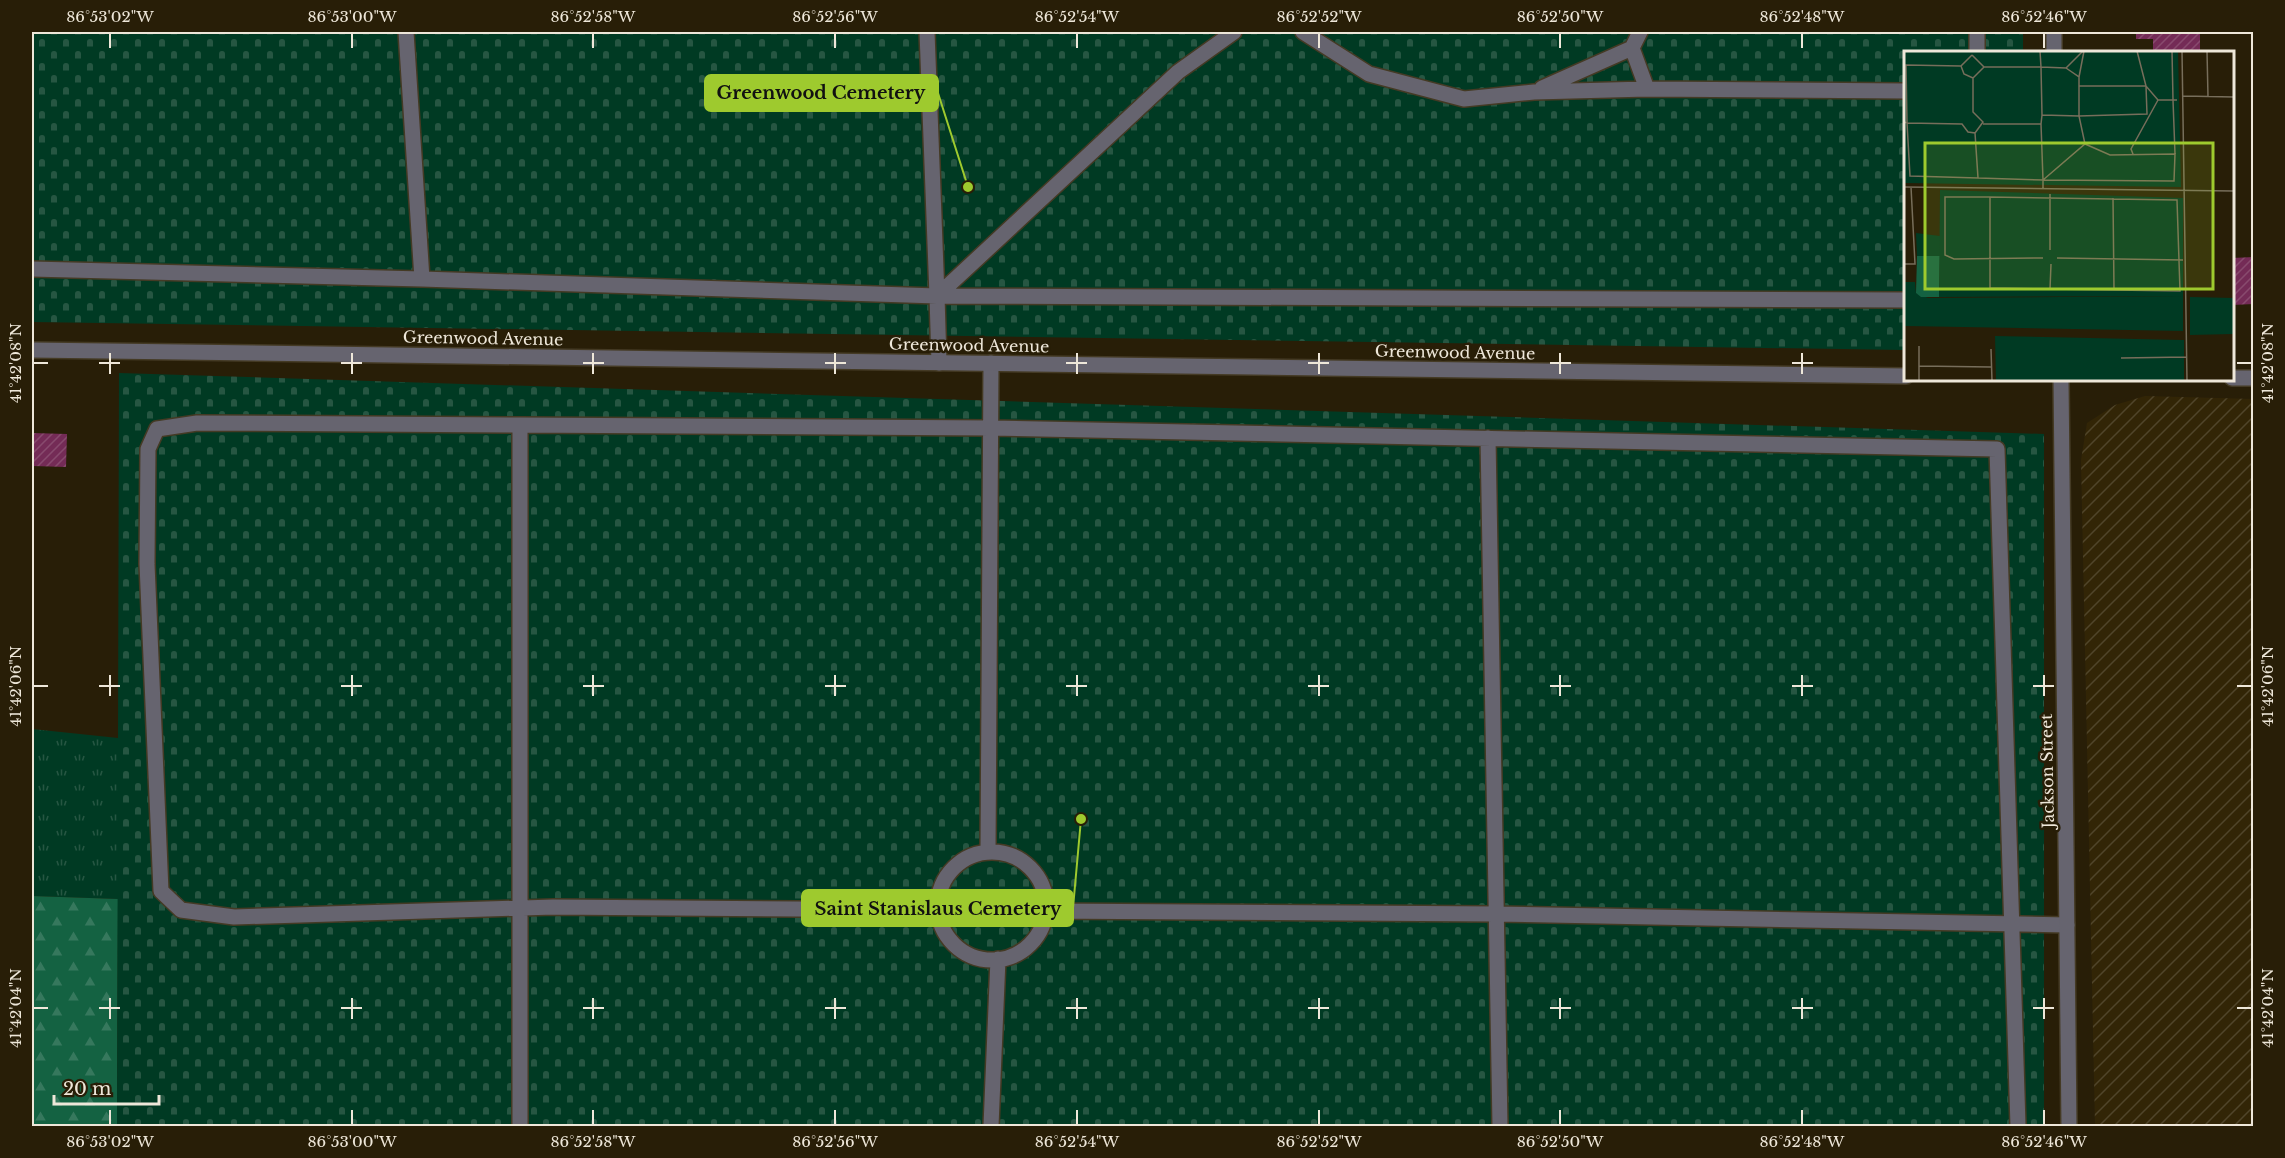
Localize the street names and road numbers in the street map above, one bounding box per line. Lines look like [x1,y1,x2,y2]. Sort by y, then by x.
street label: Greenwood Avenue [403,327,563,349]
street label: Greenwood Avenue [889,334,1049,356]
street label: Greenwood Avenue [1375,341,1535,363]
street label: Jackson Street [2036,714,2058,830]

